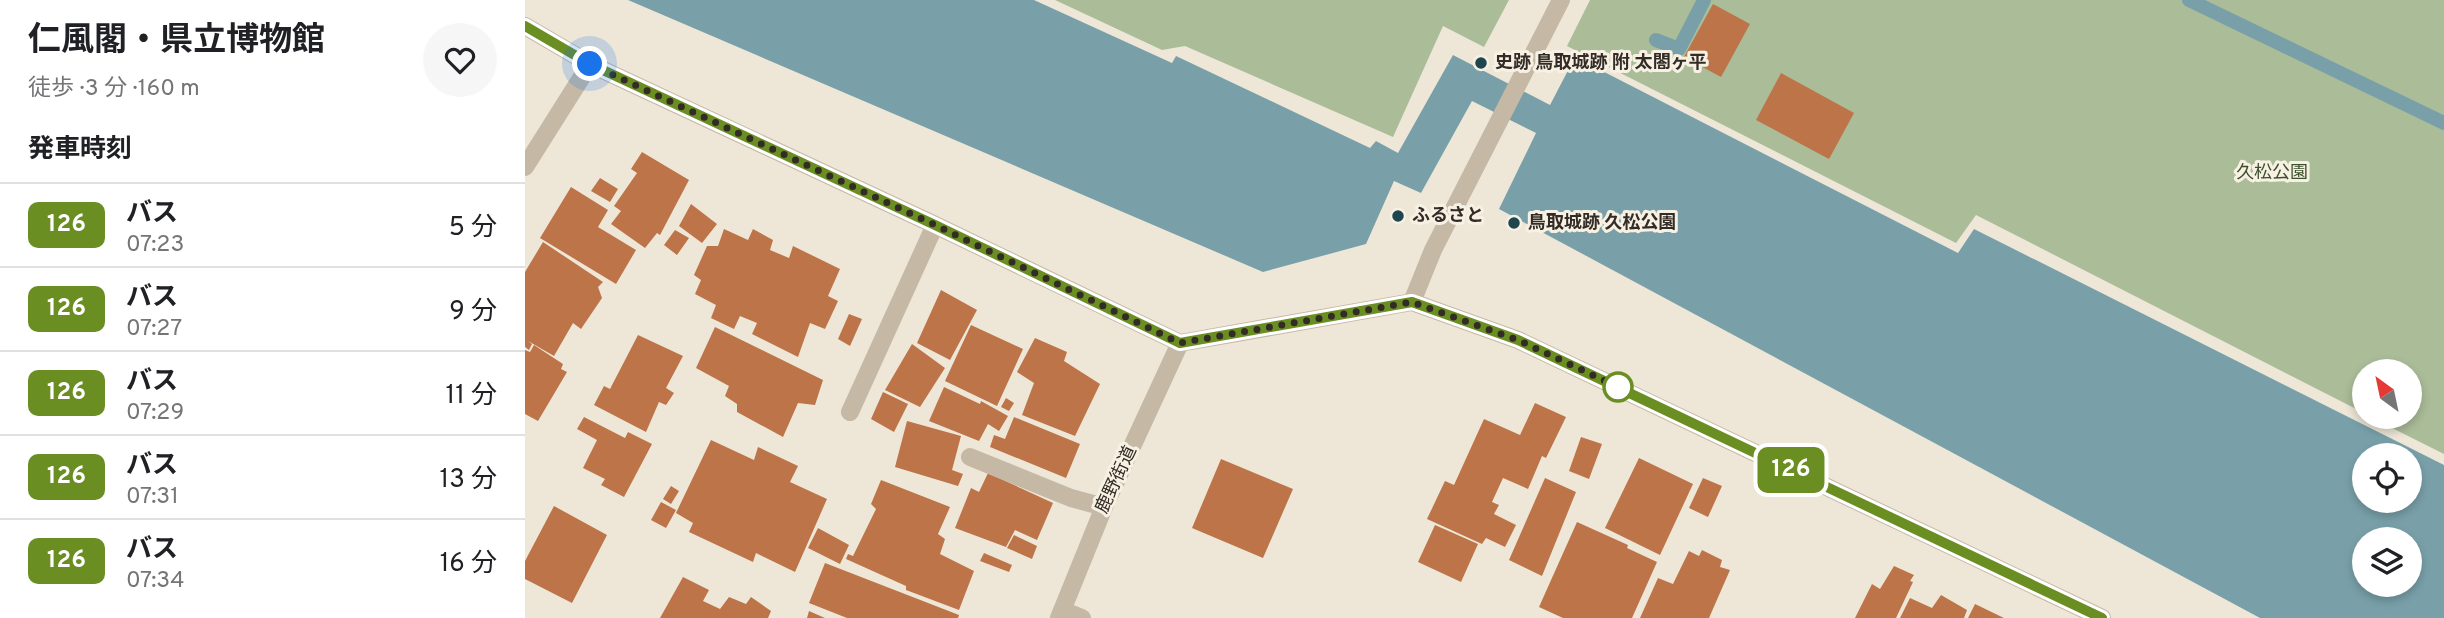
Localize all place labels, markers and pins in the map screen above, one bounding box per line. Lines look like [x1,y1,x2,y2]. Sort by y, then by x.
place label: 史跡 鳥取城跡 附 太閤ヶ平 [1495,52,1707,75]
marker: 史跡 鳥取城跡 附 太閤ヶ平 [1473,55,1489,71]
place label: ふるさと [1412,205,1484,228]
marker: ふるさと [1390,208,1406,224]
place label: 鳥取城跡 久松公園 [1528,212,1677,235]
marker: 鳥取城跡 久松公園 [1506,215,1522,231]
unlabelled marker [1603,372,1633,402]

